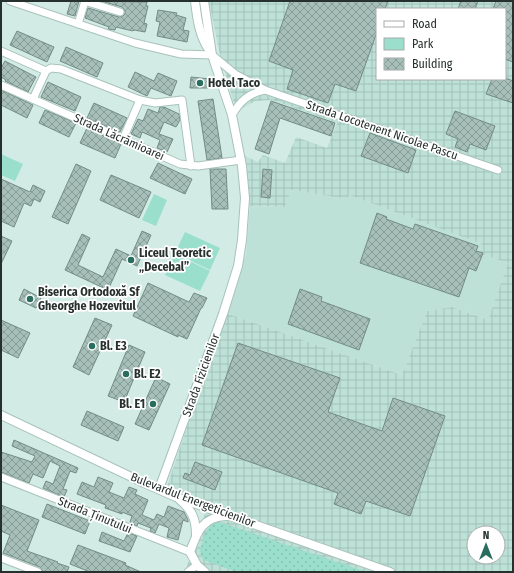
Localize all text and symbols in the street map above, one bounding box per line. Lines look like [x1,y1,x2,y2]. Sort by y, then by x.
legend [376,8,506,80]
text: Road [412,17,437,31]
text: Park [412,37,434,51]
text: Building [412,57,453,71]
place label: Hotel Taco [208,76,261,90]
marker: Hotel Taco [195,78,205,88]
street label: Strada Locotenent Nicolae Pascu [304,97,460,163]
street label: Strada Lăcrămioarei [71,111,167,163]
place label: Liceul Teoretic „Decebal” [139,246,212,274]
marker: Liceul Teoretic „Decebal” [126,255,136,265]
place label: Biserica Ortodoxă Sf Gheorghe Hozevitul [38,284,140,313]
marker: Biserica Ortodoxă Sf Gheorghe Hozevitul [25,294,35,304]
street label: Strada Fizicienilor [179,331,223,418]
place label: Bl. E3 [100,339,127,353]
marker: Bl. E3 [87,341,97,351]
place label: Bl. E2 [134,367,161,381]
marker: Bl. E2 [121,369,131,379]
place label: Bl. E1 [119,397,145,411]
marker: Bl. E1 [148,399,158,409]
street label: Bulevardul Energeticienilor [129,470,258,531]
street label: Strada Ținutului [56,494,134,537]
north arrow [466,525,506,565]
text: N [483,529,489,542]

